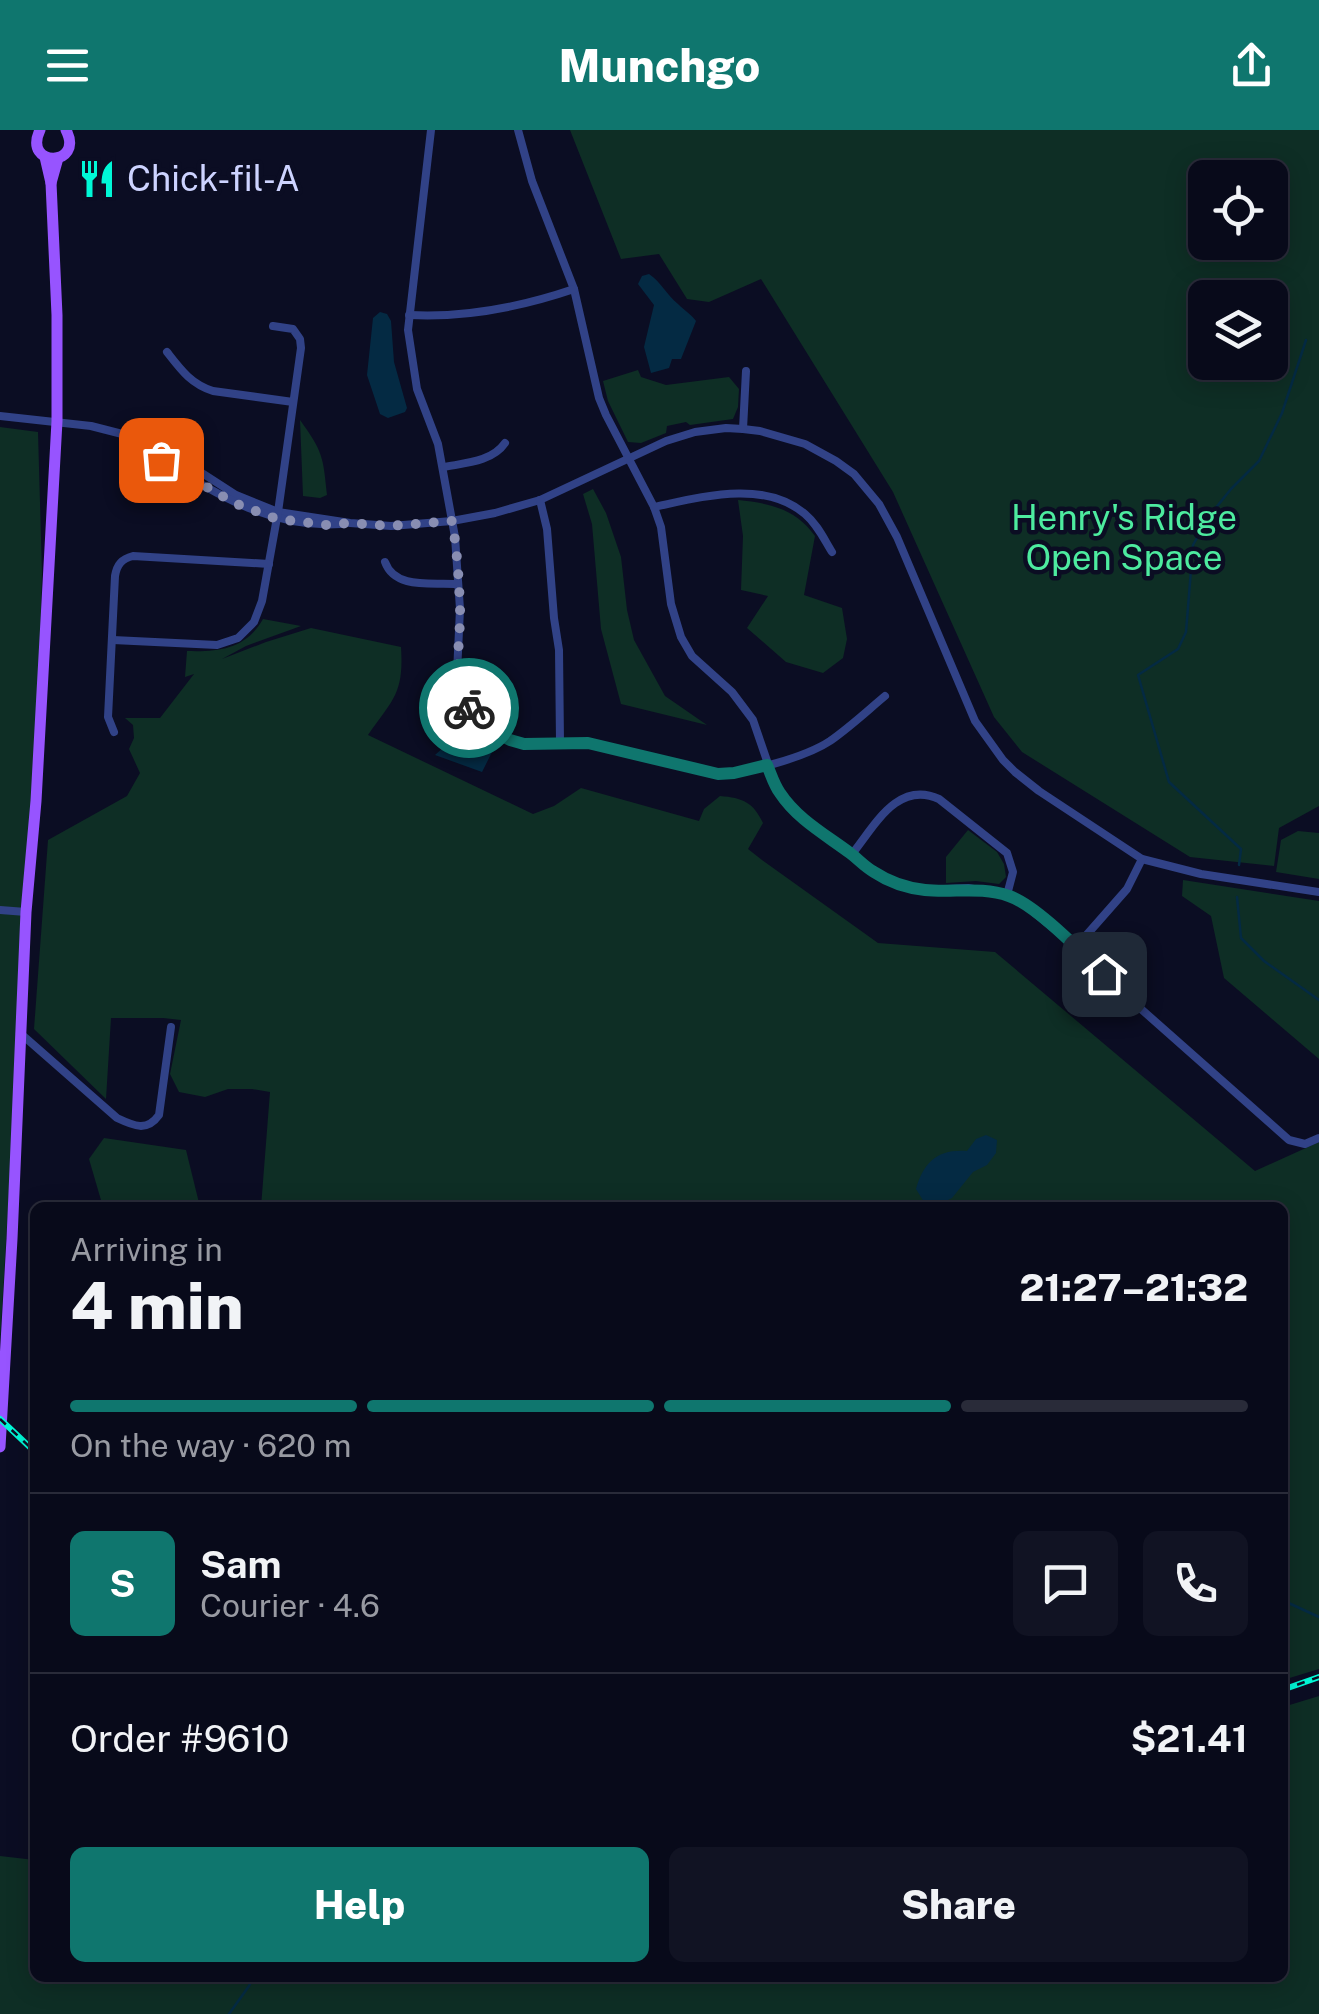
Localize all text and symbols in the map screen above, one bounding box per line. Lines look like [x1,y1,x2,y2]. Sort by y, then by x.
icon: menu [40,38,95,93]
icon: share [1224,38,1279,93]
text: Munchgo [559,39,760,92]
restaurant icon: Chick-fil-A [76,158,118,200]
place label: Chick-fil-A [127,158,300,199]
map controls [1188,160,1288,380]
button: locate [1188,160,1288,260]
button: layers [1188,280,1288,380]
pin [119,418,204,503]
icon: bag [134,433,189,488]
park label: Henry's Ridge Open Space [1011,497,1237,578]
courier [419,658,519,758]
icon: bike [442,681,497,736]
pin [1062,932,1147,1017]
icon: home [1077,947,1132,1002]
text: Arriving in [70,1231,223,1268]
text: 21:27–21:32 [1019,1265,1248,1310]
text: 4 min [70,1267,244,1344]
text: On the way · 620 m [70,1427,351,1464]
button: chat [1013,1531,1118,1636]
button: phone [1143,1531,1248,1636]
text: Sam [200,1542,282,1587]
text: S [109,1561,136,1606]
text: Courier · 4.6 [200,1587,380,1624]
text: Order #9610 [70,1716,289,1761]
text: $21.41 [1130,1716,1248,1761]
button: Help [70,1847,649,1962]
button: Share [669,1847,1248,1962]

